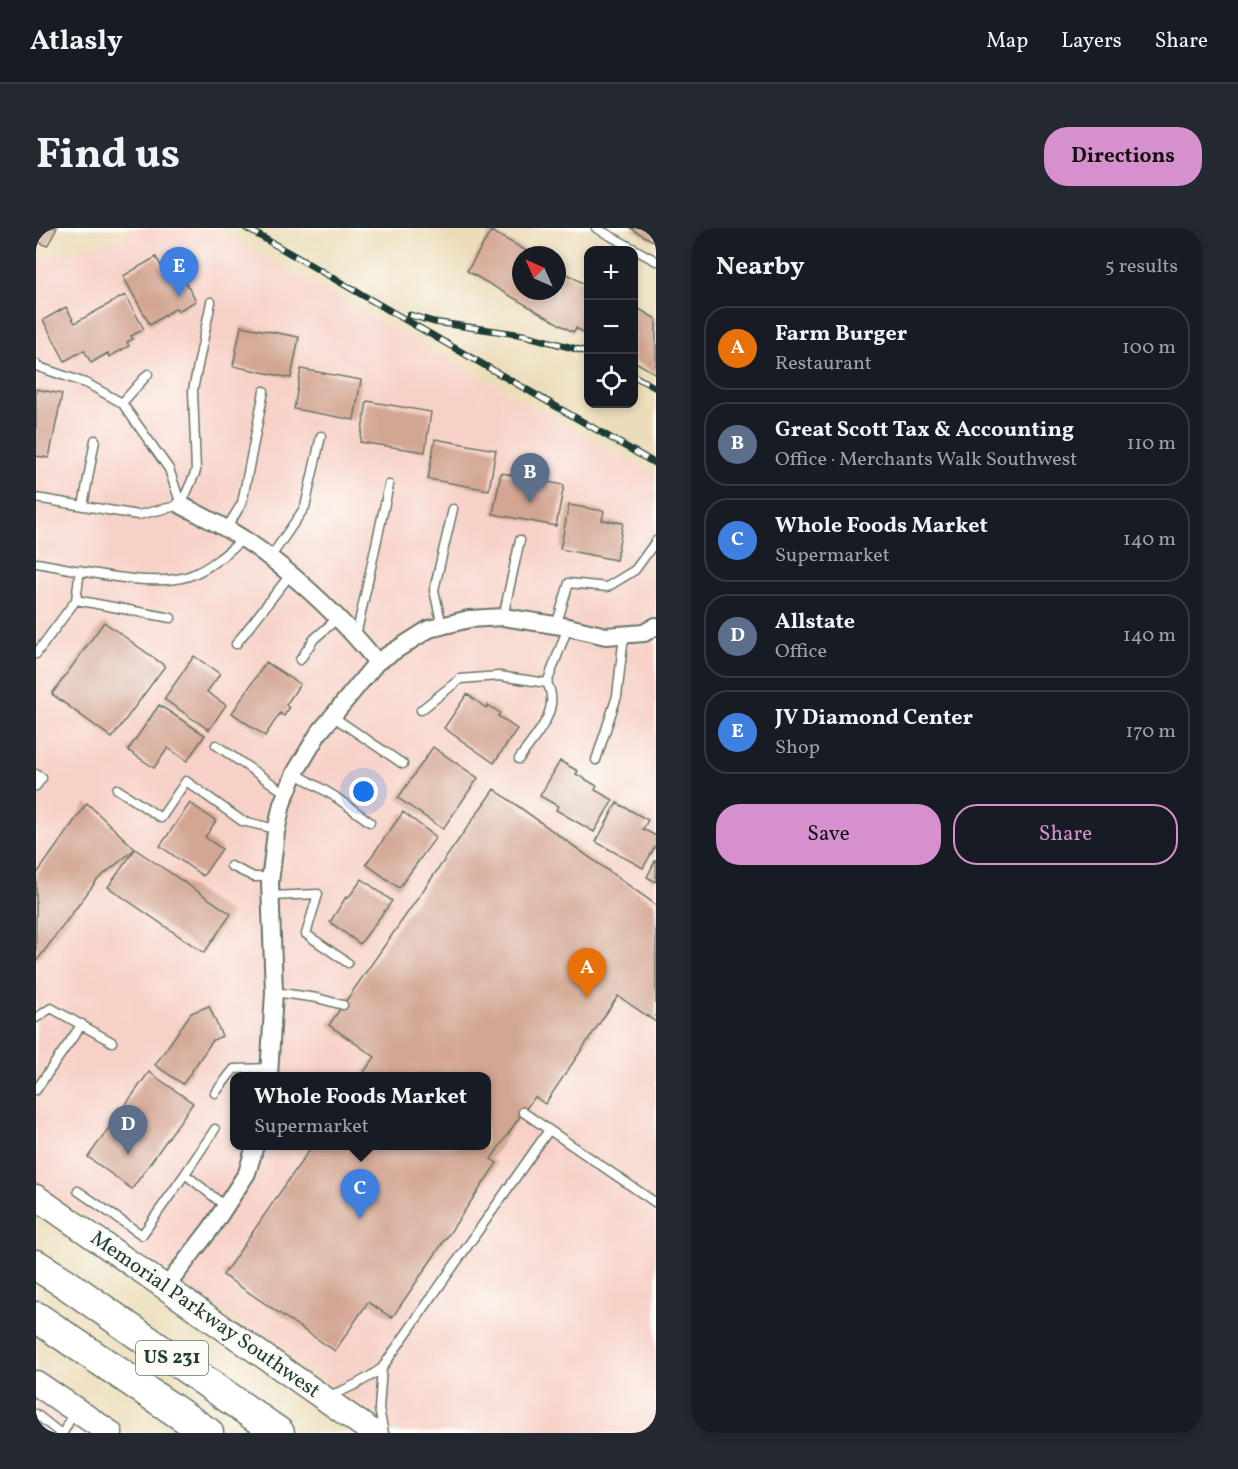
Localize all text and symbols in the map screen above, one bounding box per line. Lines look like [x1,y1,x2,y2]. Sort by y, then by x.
text: Atlasly [30,22,123,61]
text: Map [986,27,1028,56]
text: Layers [1061,27,1122,56]
text: Share [1155,27,1208,56]
text: Find us [36,127,180,186]
button: Directions [1044,127,1202,186]
north arrow [512,246,566,300]
map controls [584,246,638,408]
button: + [584,246,638,300]
pin: E [160,248,198,297]
text: Nearby [716,249,805,285]
text: 5 results [1105,253,1178,281]
button: − [584,300,638,354]
text: Farm Burger [775,319,907,350]
text: A [730,334,745,362]
text: 100 m [1122,334,1176,362]
text: Restaurant [775,350,872,378]
button: locate [584,354,638,408]
text: Great Scott Tax & Accounting [775,415,1074,446]
text: B [731,430,744,458]
text: 110 m [1127,430,1176,458]
text: Office · Merchants Walk Southwest [775,446,1077,474]
pin: B [510,454,550,503]
text: Whole Foods Market [775,511,988,542]
text: C [731,526,744,554]
text: 140 m [1123,526,1176,554]
text: Supermarket [775,542,890,570]
text: Allstate [775,607,855,638]
text: D [730,622,745,650]
text: 140 m [1123,622,1176,650]
text: Office [775,638,827,666]
text: JV Diamond Center [775,703,973,734]
text: E [731,718,744,746]
text: 170 m [1126,718,1176,746]
text: Shop [775,734,820,762]
your location [349,777,378,806]
button: Save [716,804,941,865]
button: Share [953,804,1178,865]
pin: A [568,948,606,998]
popup [230,1072,491,1150]
text: Whole Foods Market [254,1082,467,1113]
pin: D [108,1106,148,1155]
text: Supermarket [254,1113,369,1141]
pin: C [340,1170,380,1219]
street label: Memorial Parkway Southwest [84,1224,326,1406]
road number: US 231 [136,1341,208,1375]

